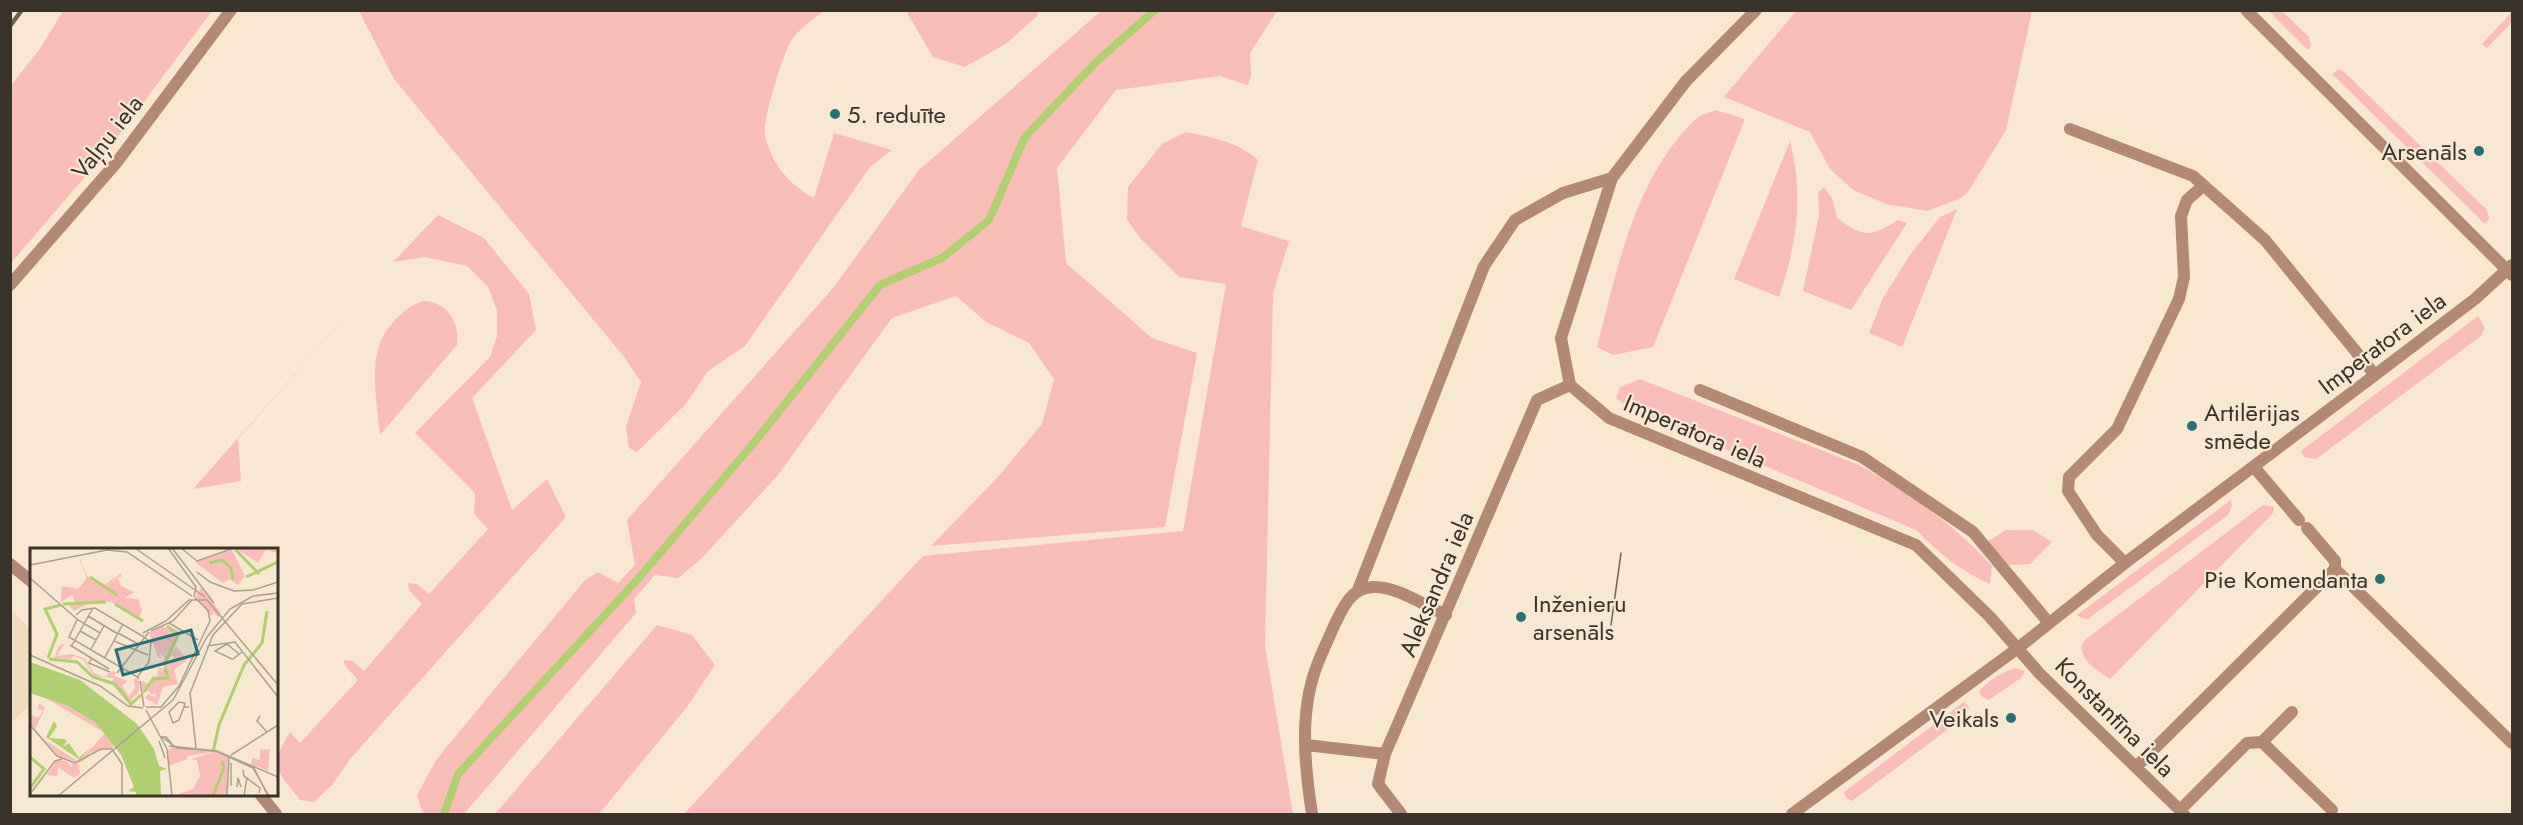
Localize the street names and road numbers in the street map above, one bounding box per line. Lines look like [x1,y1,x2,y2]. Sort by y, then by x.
street label: Vaļņu iela [63,87,151,187]
street label: Imperatora iela [2311,283,2453,403]
street label: Imperatora iela [1618,385,1772,477]
street label: Aleksandra iela [1390,506,1482,662]
street label: Konstantīna iela [2047,649,2183,785]

